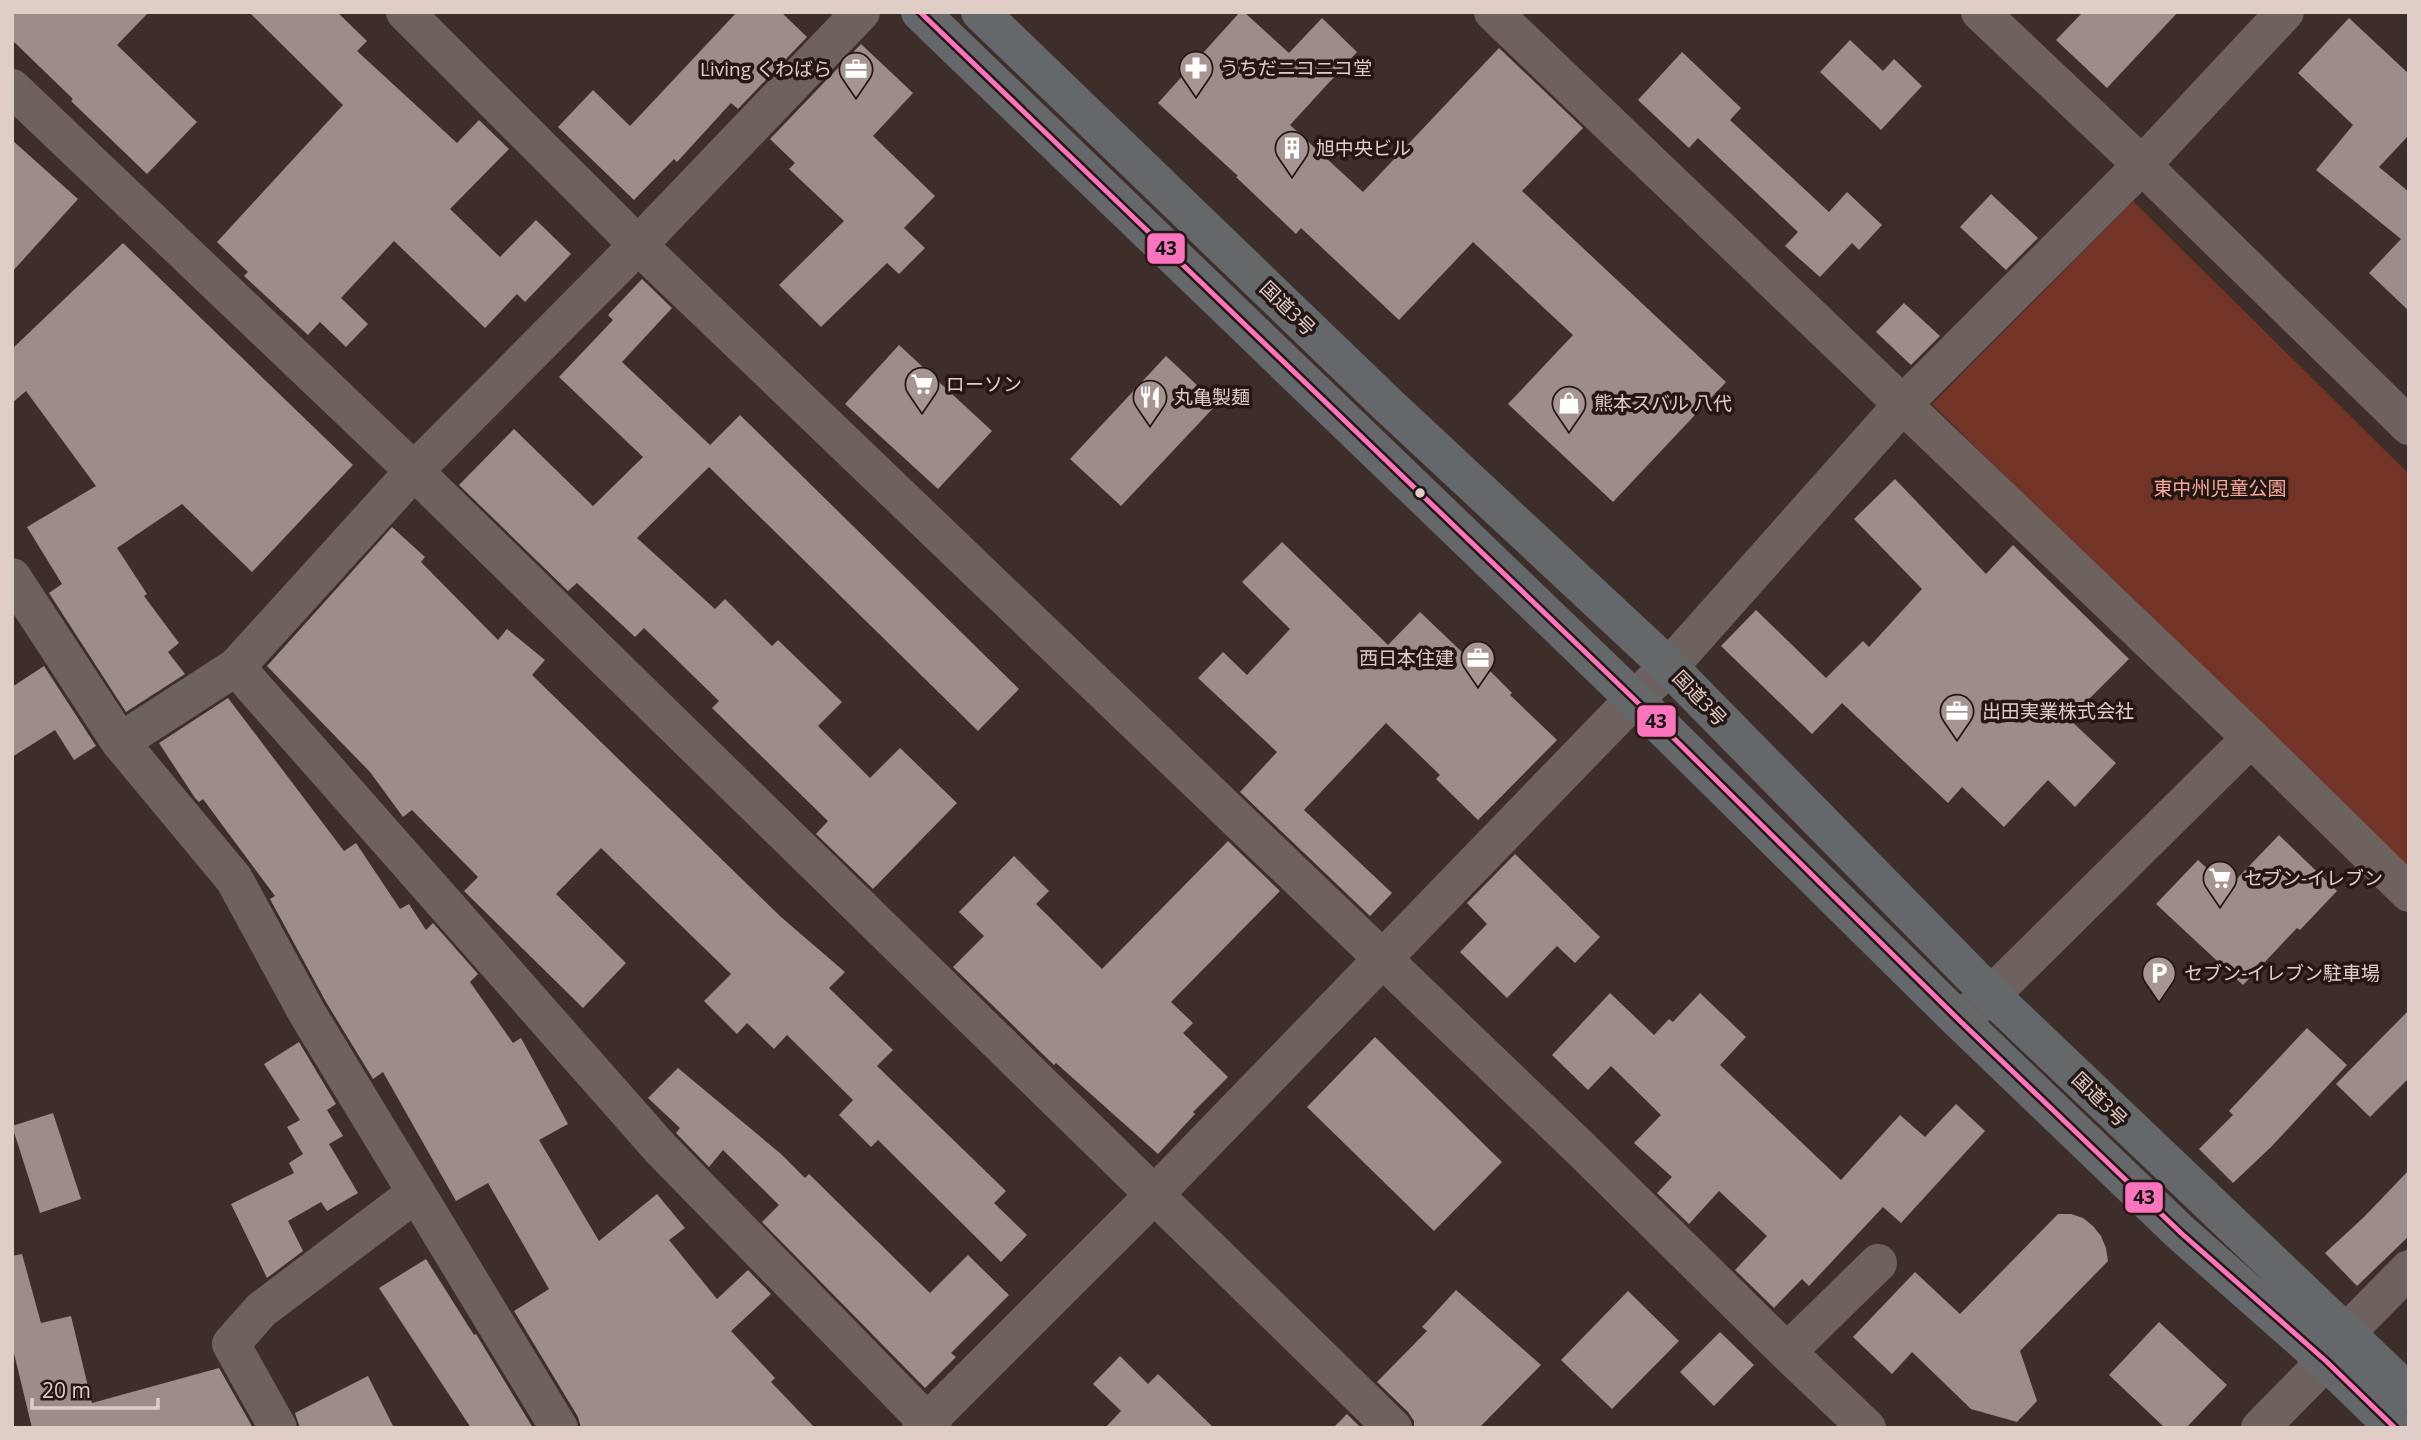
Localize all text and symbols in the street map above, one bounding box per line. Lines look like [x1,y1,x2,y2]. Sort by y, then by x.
pharmacy icon: うちだニコニコ堂 [1177,49,1215,98]
office icon: Living くわばら [837,50,875,99]
place label: うちだニコニコ堂 [1220,55,1372,81]
place label: Living くわばら [700,56,832,82]
building icon: 旭中央ビル [1273,129,1311,178]
place label: 旭中央ビル [1316,135,1411,161]
line badge: 43 [1146,232,1186,265]
text: 43 [1155,235,1177,261]
street label: 国道3号 [1255,275,1321,341]
supermarket icon: ローソン [903,365,941,414]
place label: ローソン [946,371,1022,397]
restaurant icon: 丸亀製麺 [1131,378,1169,427]
place label: 丸亀製麺 [1174,384,1250,410]
shop icon: 熊本スバル 八代 [1550,384,1588,433]
place label: 熊本スバル 八代 [1594,390,1732,416]
park label: 東中州児童公園 [2153,475,2287,501]
unlabelled marker [1413,486,1427,500]
office icon: 西日本住建 [1459,639,1497,688]
place label: 西日本住建 [1359,645,1454,671]
street label: 国道3号 [1667,665,1733,731]
office icon: 出田実業株式会社 [1938,692,1976,741]
place label: 出田実業株式会社 [1982,698,2134,724]
line badge: 43 [1636,704,1677,738]
text: 43 [1645,708,1667,734]
supermarket icon: セブン-イレブン [2201,859,2239,908]
place label: セブン-イレブン [2244,865,2383,891]
parking icon: セブン-イレブン駐車場 [2140,954,2178,1003]
place label: セブン-イレブン駐車場 [2184,960,2380,986]
street label: 国道3号 [2067,1066,2133,1132]
line badge: 43 [2124,1181,2164,1214]
text: 43 [2133,1184,2155,1210]
scale bar [32,1366,158,1410]
text: 20 m [42,1376,91,1404]

